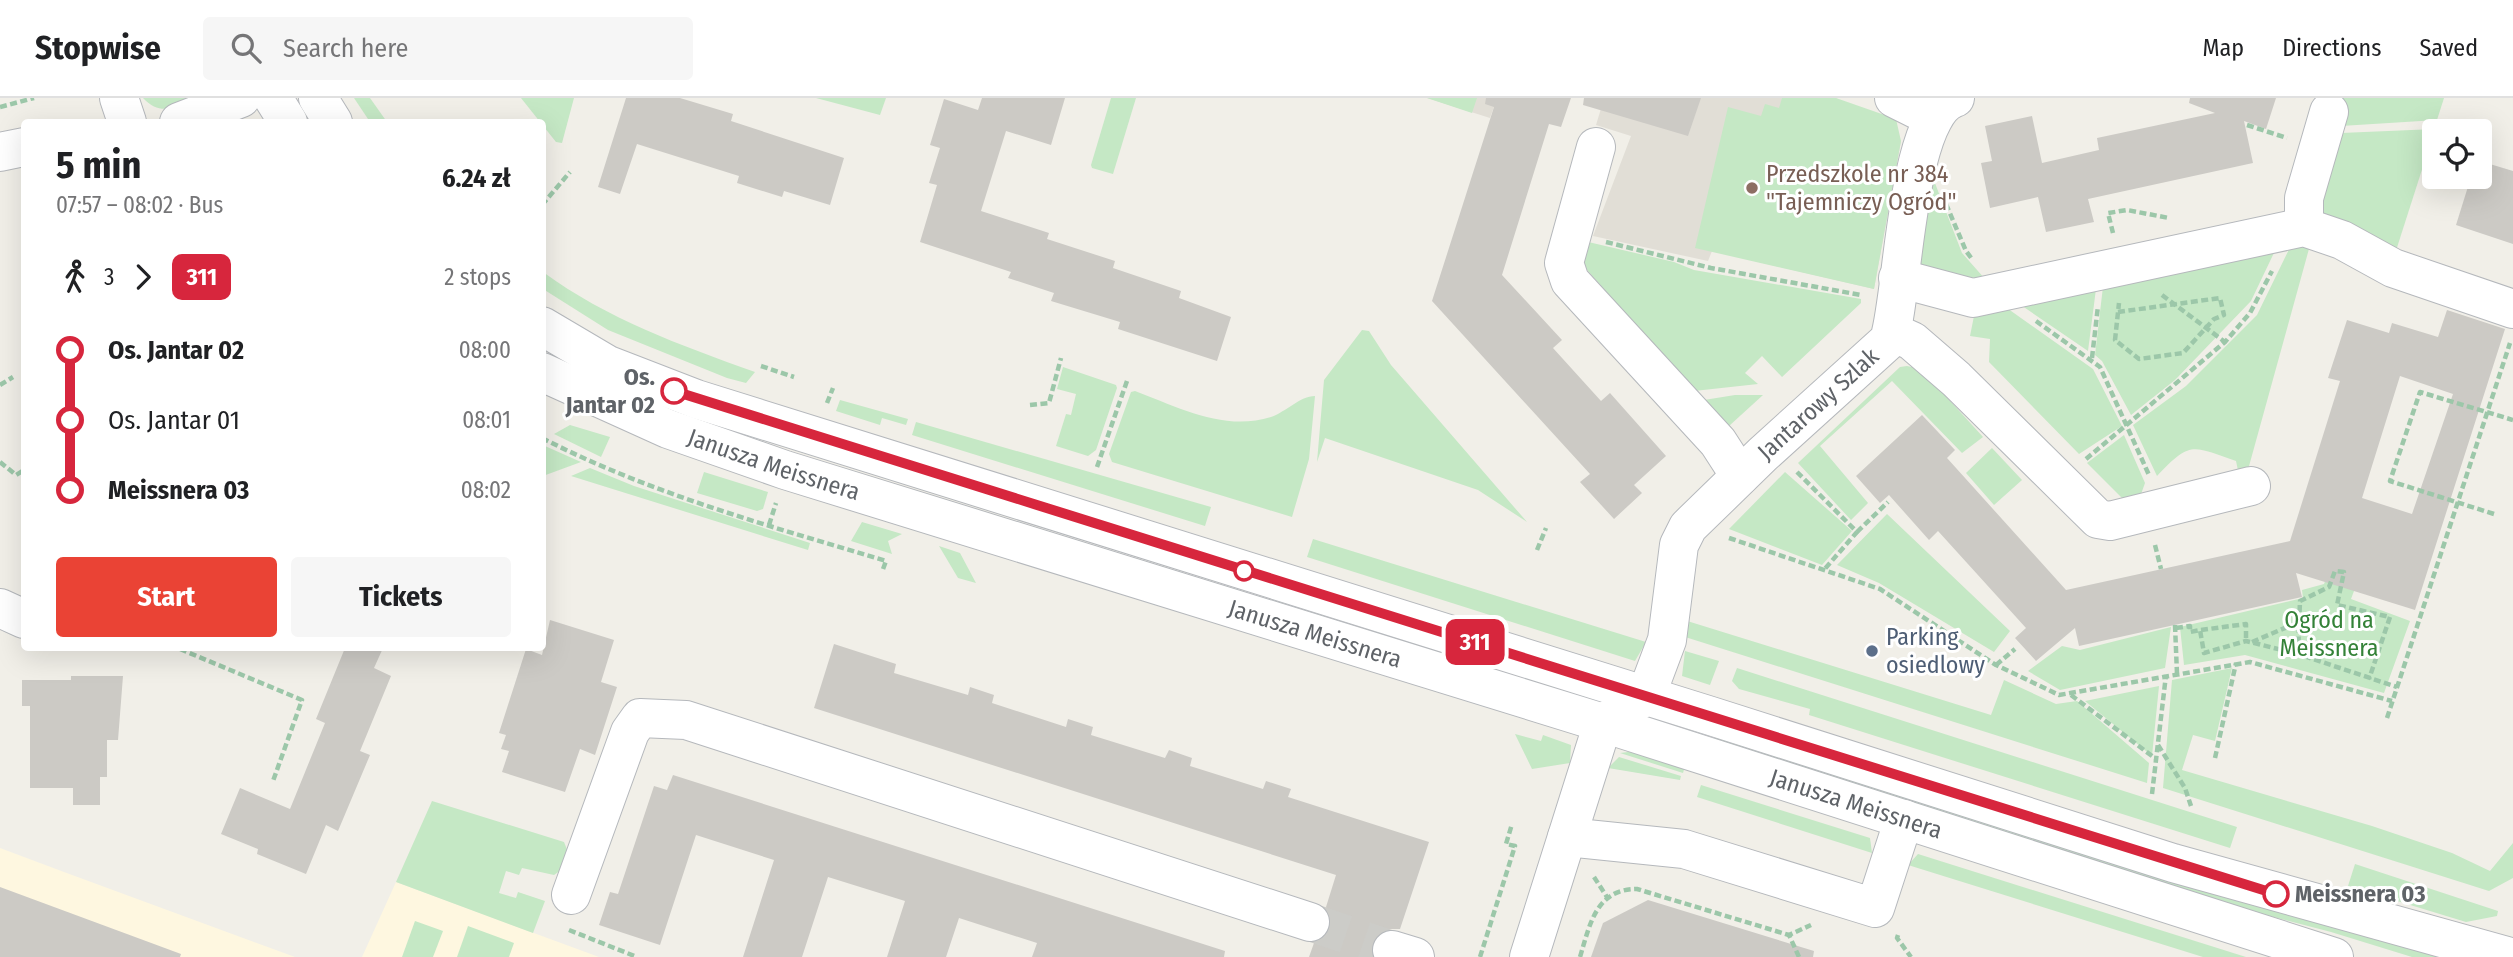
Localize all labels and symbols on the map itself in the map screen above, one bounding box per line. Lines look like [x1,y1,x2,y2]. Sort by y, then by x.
place label: Przedszkole nr 384 "Tajemniczy Ogród" [1766,160,1957,216]
marker: Przedszkole nr 384 "Tajemniczy Ogród" [1744,180,1760,196]
street label: Jantarowy Szlak [1752,342,1885,466]
place label: Os. Jantar 02 [565,363,655,419]
marker: Os. Jantar 02 [661,378,687,404]
street label: Janusza Meissnera [684,423,863,506]
unlabelled marker [1234,561,1254,581]
street label: Janusza Meissnera [1225,594,1405,674]
park label: Ogród na Meissnera [2279,606,2379,662]
line badge: 311 [1435,619,1515,665]
place label: Parking osiedlowy [1886,623,1985,679]
marker: Parking osiedlowy [1864,643,1880,659]
street label: Janusza Meissnera [1766,763,1946,845]
place label: Meissnera 03 [2295,880,2426,908]
marker: Meissnera 03 [2263,881,2289,907]

